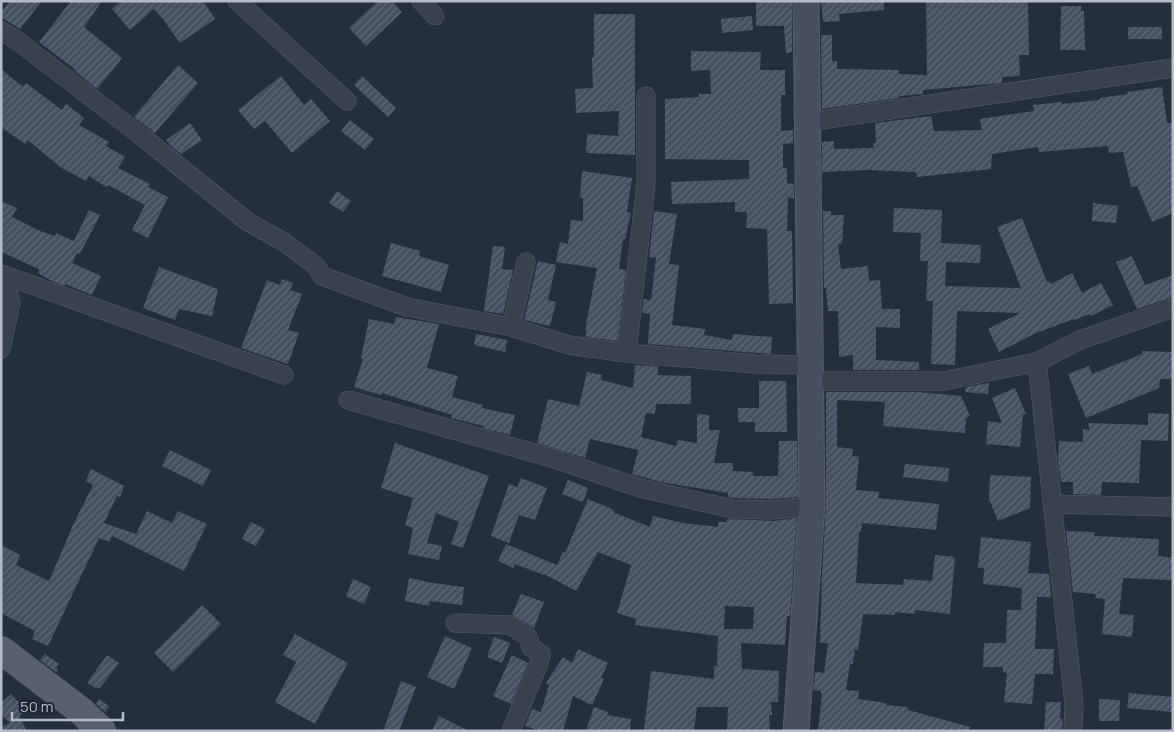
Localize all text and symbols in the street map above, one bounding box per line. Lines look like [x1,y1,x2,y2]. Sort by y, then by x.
scale bar [12,690,124,722]
text: 50 m [20,696,54,717]

